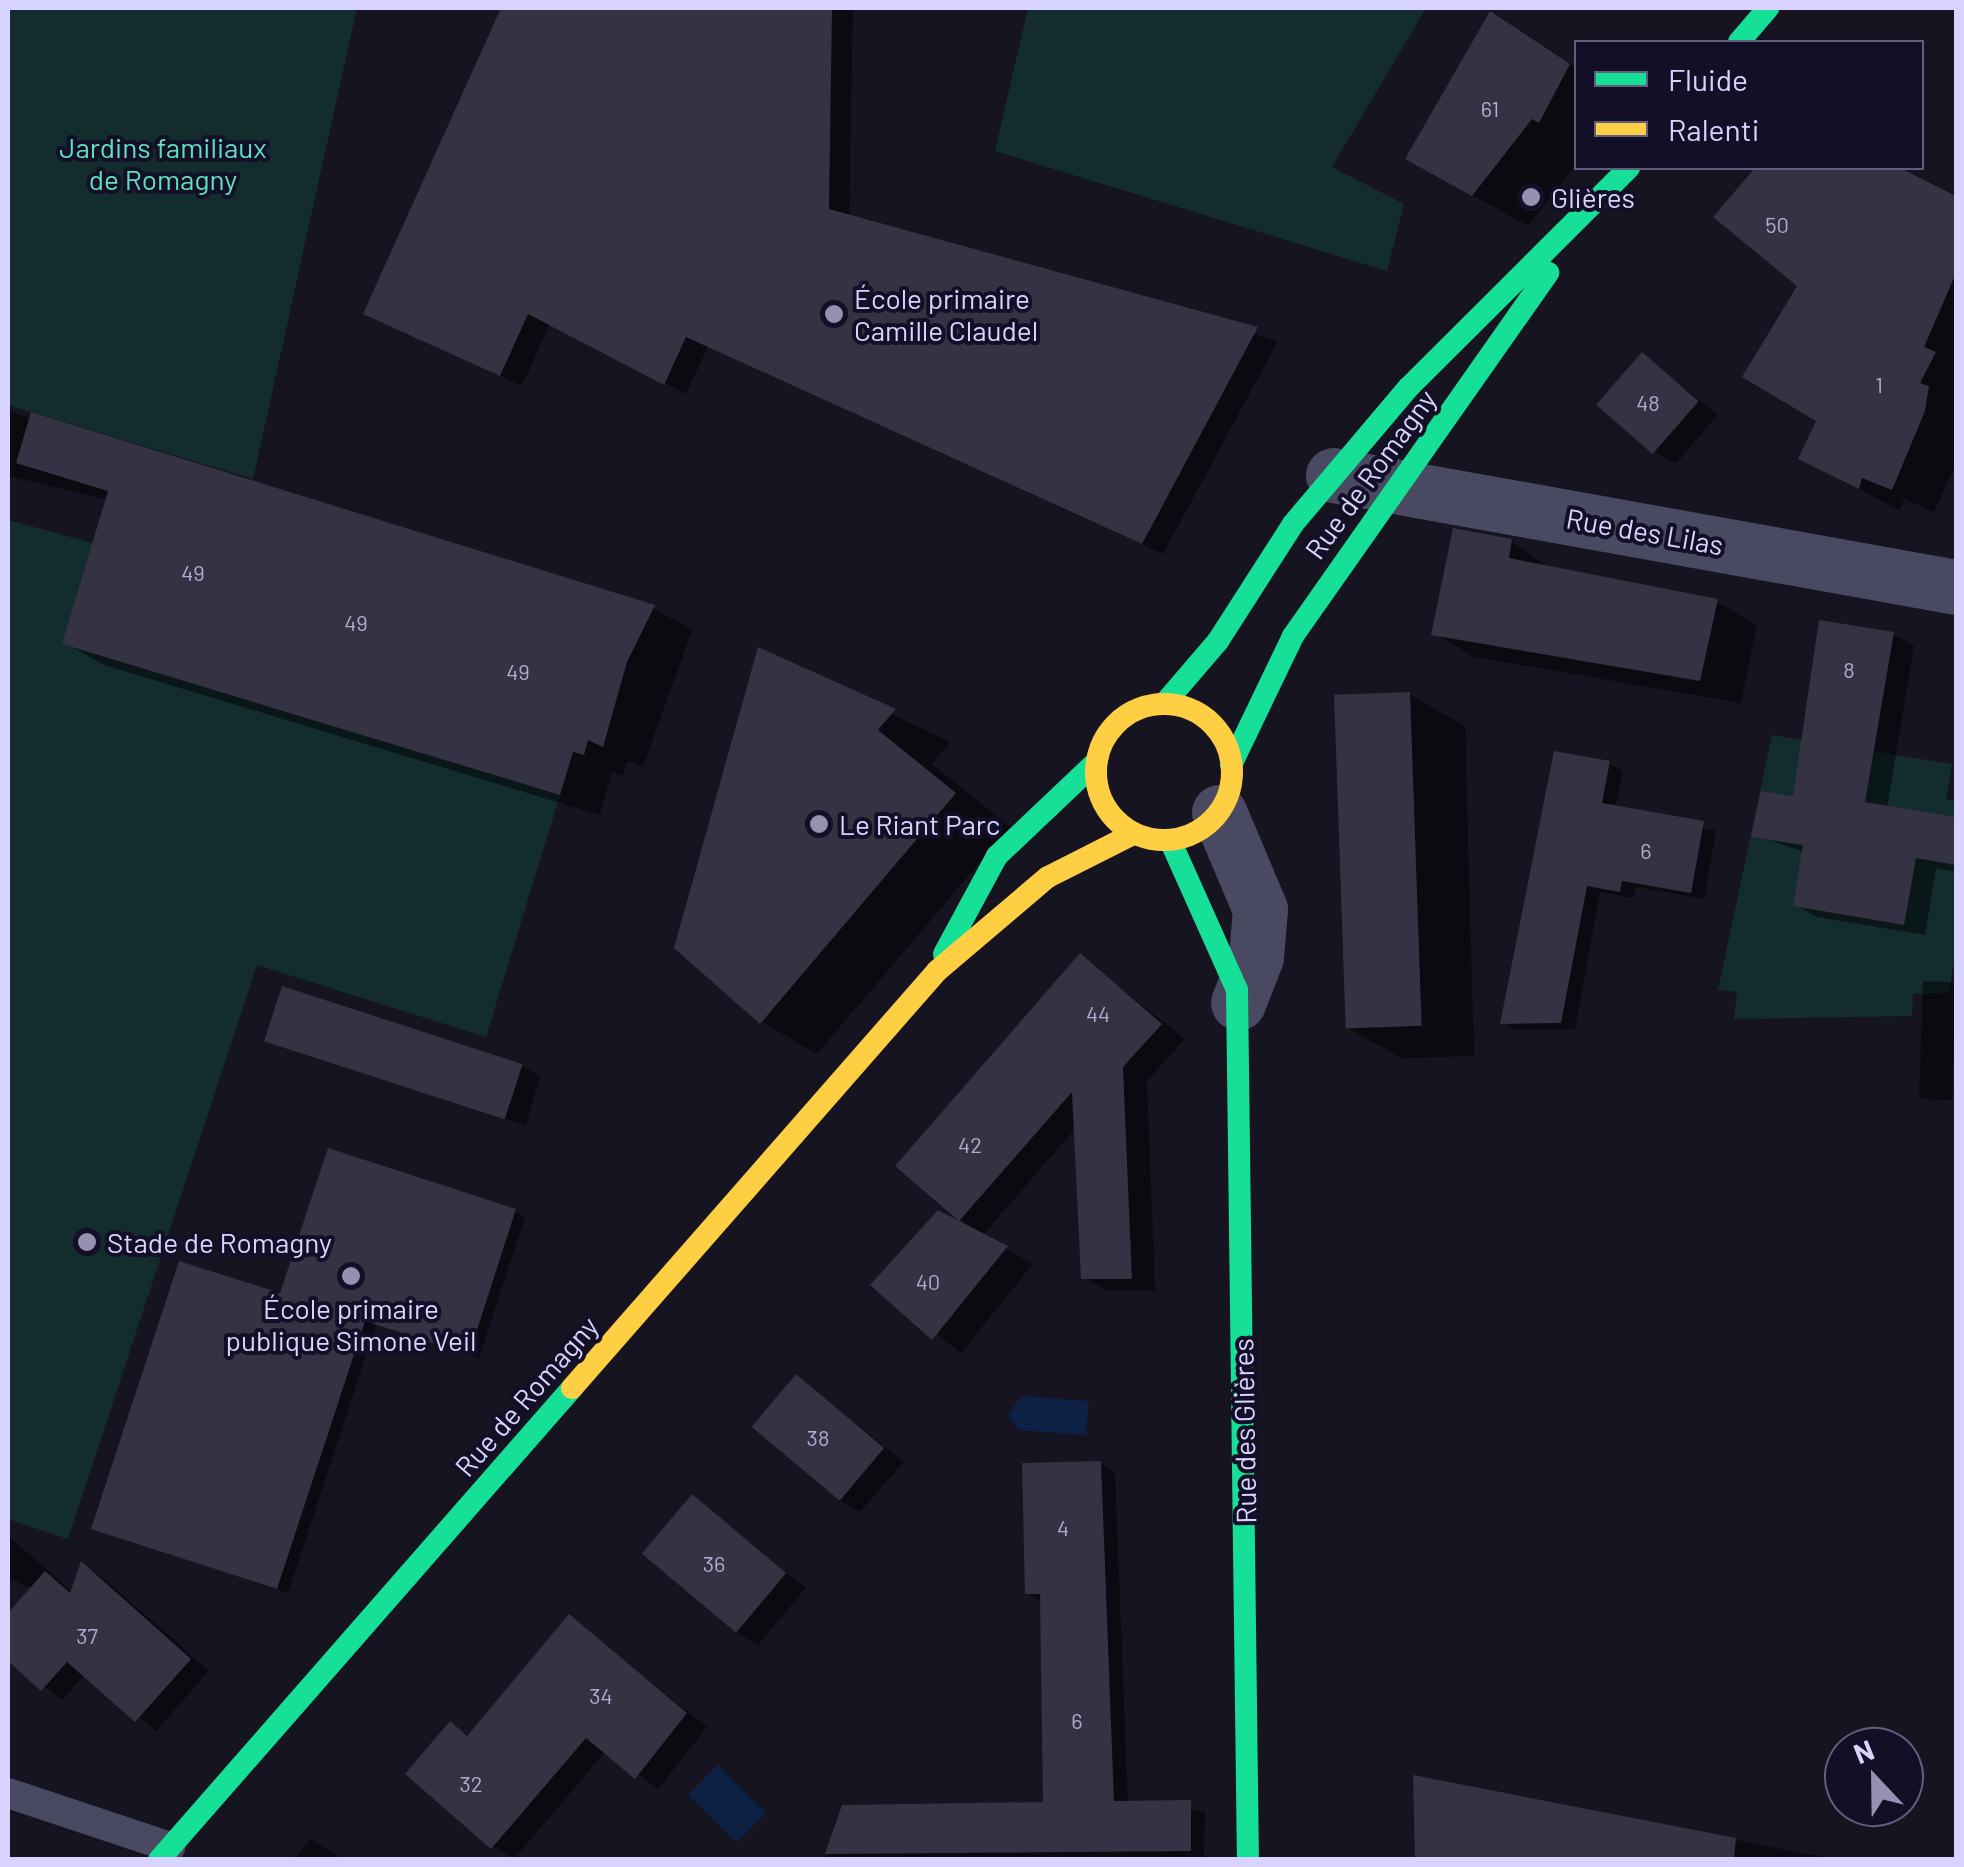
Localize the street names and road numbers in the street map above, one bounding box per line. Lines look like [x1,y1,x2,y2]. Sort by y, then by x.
street label: Rue de Romagny [1297,383,1443,565]
street label: Rue des Lilas [1564,501,1726,561]
street label: Rue de Romagny [447,1309,605,1483]
street label: Rue des Glières [1226,1338,1262,1524]

